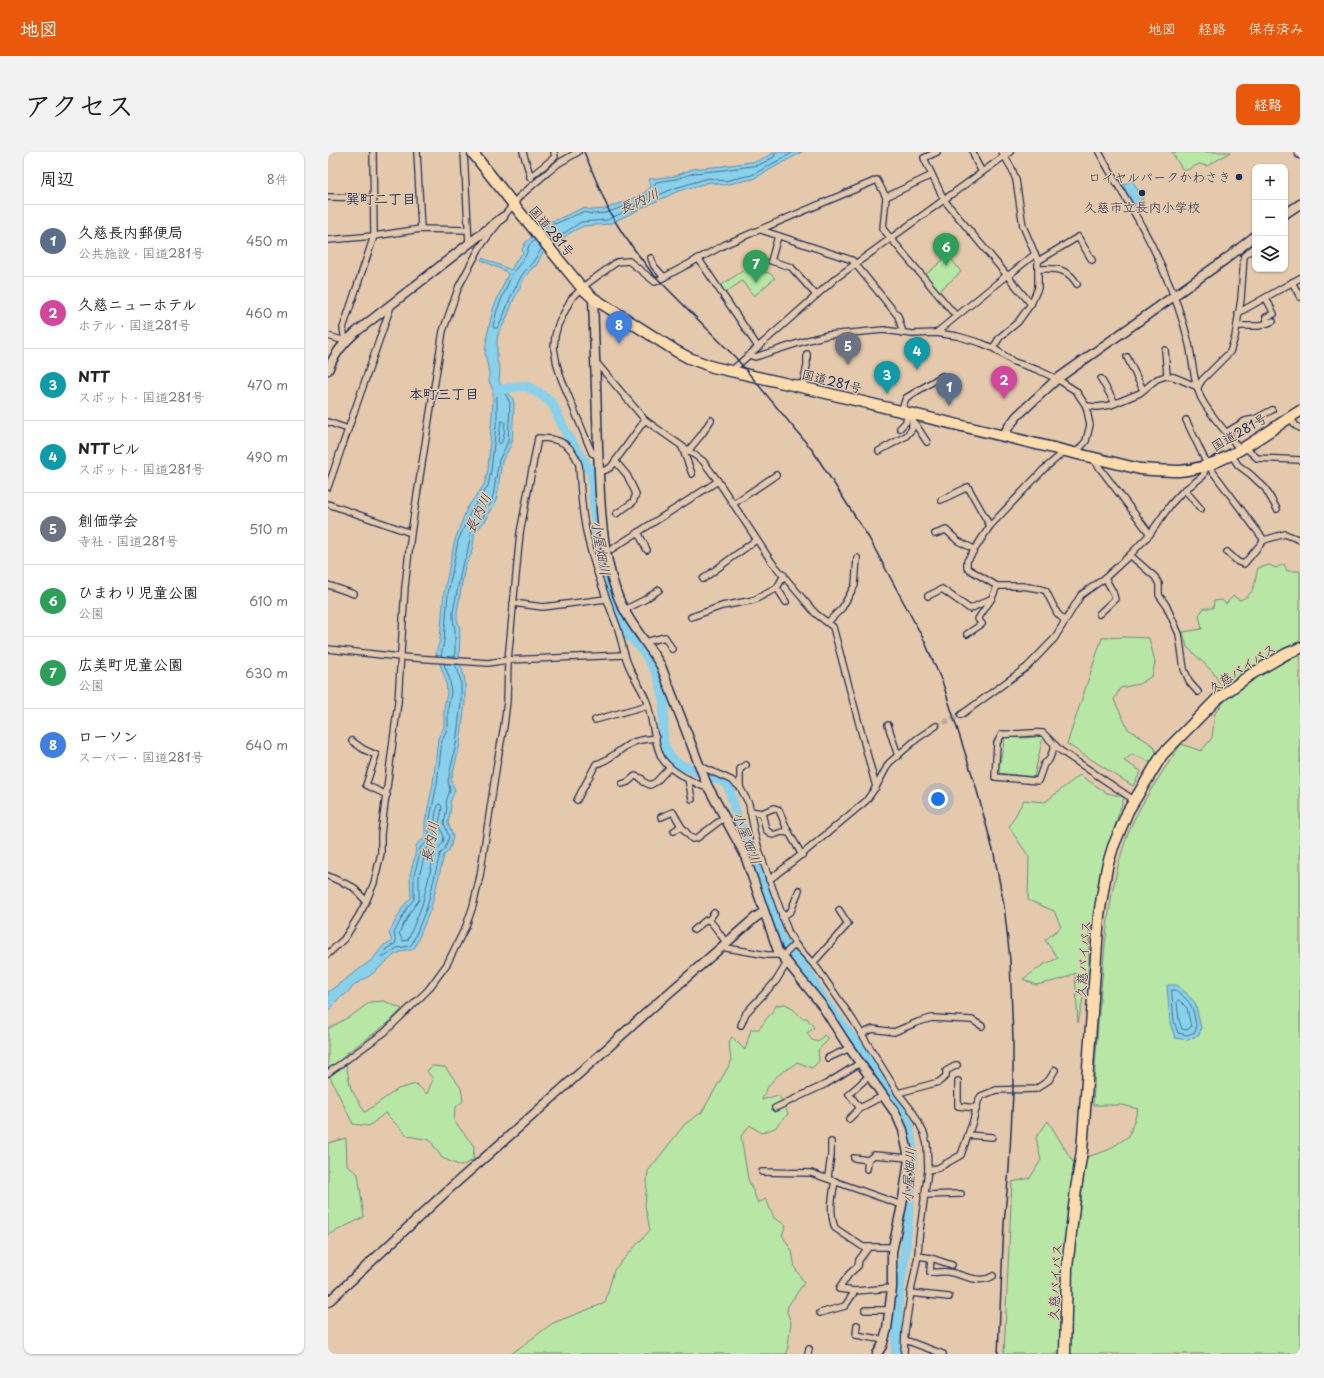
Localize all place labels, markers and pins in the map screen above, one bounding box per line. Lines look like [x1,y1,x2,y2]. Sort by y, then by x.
place label: ロイヤルパークかわさき [1088,167,1231,186]
marker: ロイヤルパークかわさき [1234,172,1244,182]
marker: 久慈市立長内小学校 [1137,188,1147,198]
place label: 久慈市立長内小学校 [1083,197,1201,216]
pin: 6 [933,233,959,266]
pin: 7 [743,250,769,283]
pin: 8 [606,311,632,344]
pin: 5 [835,332,861,365]
pin: 4 [904,337,930,370]
pin: 3 [874,361,900,394]
pin: 2 [991,366,1017,399]
pin: 1 [936,373,962,406]

